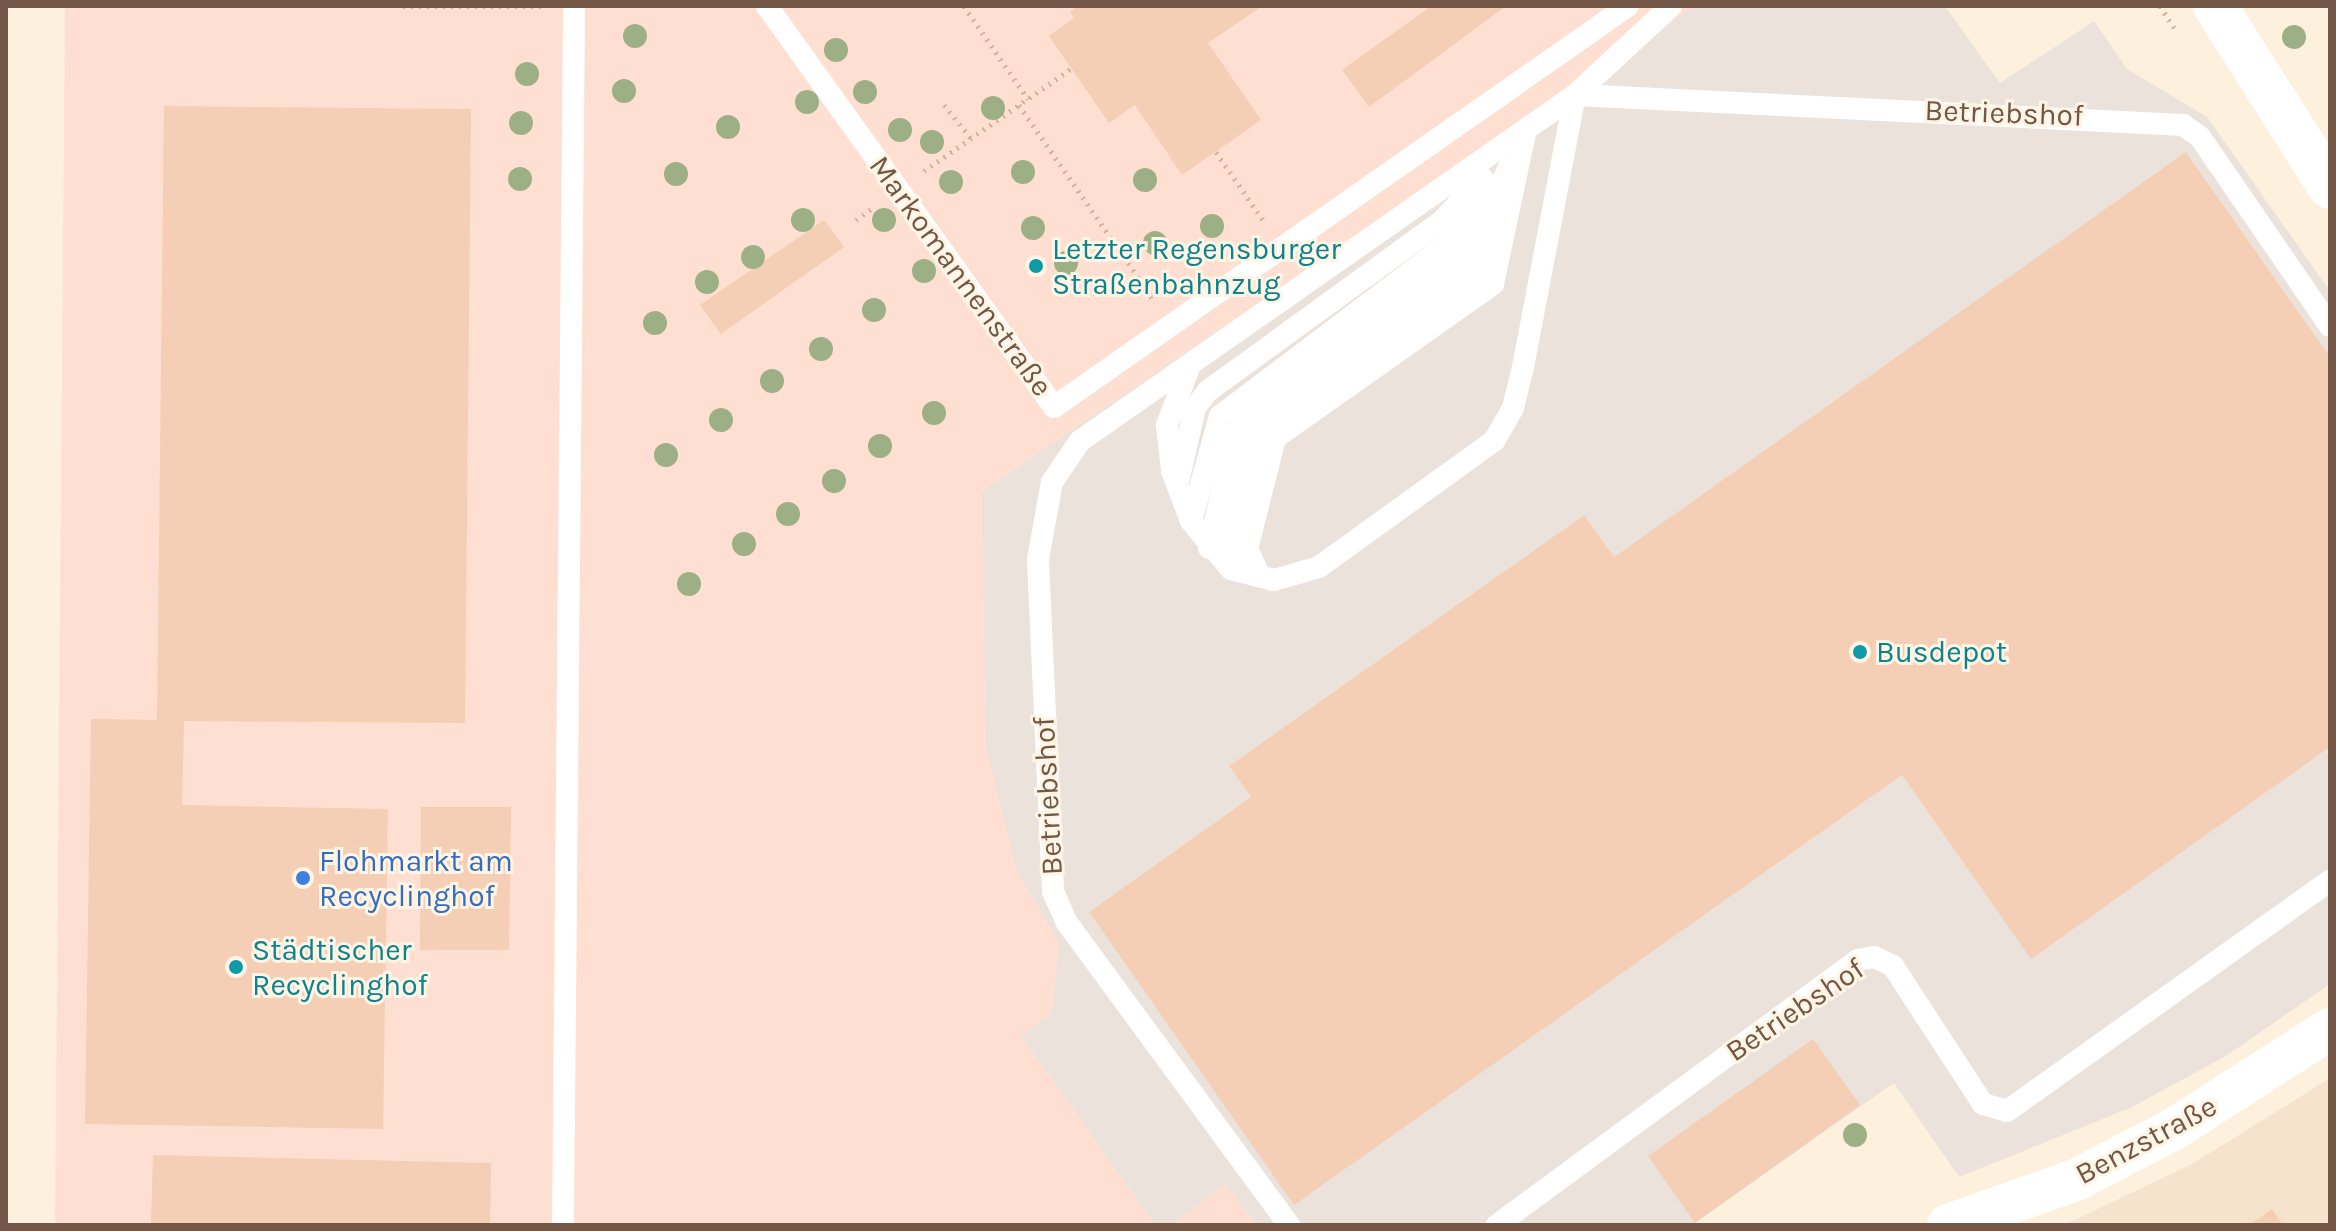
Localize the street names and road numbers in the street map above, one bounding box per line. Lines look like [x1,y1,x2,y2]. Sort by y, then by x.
street label: Betriebshof [1924,92,2084,134]
street label: Markomannenstraße [862,149,1060,403]
street label: Betriebshof [1026,716,1070,876]
street label: Betriebshof [1719,951,1871,1069]
street label: Benzstraße [2069,1088,2223,1192]

